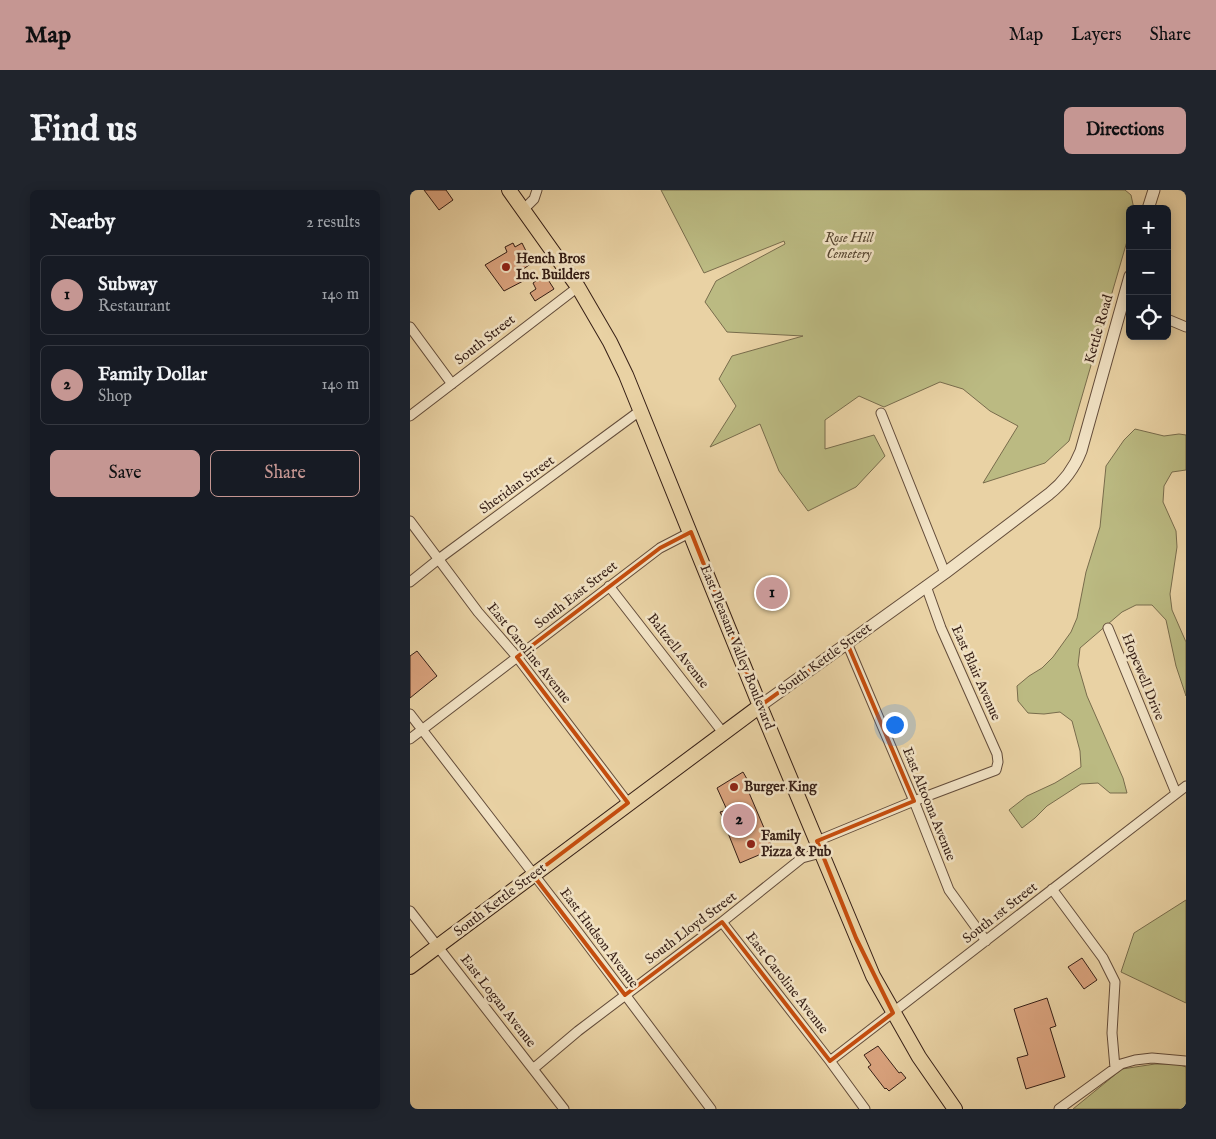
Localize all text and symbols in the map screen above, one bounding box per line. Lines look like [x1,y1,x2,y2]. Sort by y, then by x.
text: Map [25,20,71,51]
text: Map [1009,24,1043,47]
text: Layers [1071,24,1122,47]
text: Share [1150,24,1191,47]
button: Directions [1064,107,1186,154]
text: Find us [30,108,137,153]
map controls [1126,205,1171,340]
button: + [1126,205,1171,250]
text: Nearby [50,209,115,236]
text: 2 results [306,213,360,233]
park label: Rose Hill Cemetery [825,229,875,263]
place label: Hench Bros Inc. Builders [516,250,590,284]
button: − [1126,250,1171,295]
marker: Hench Bros Inc. Builders [500,261,512,273]
text: Subway [98,273,157,297]
text: 1 [64,285,70,305]
text: 140 m [321,285,359,305]
street label: Kettle Road [1081,292,1118,366]
button: locate [1126,295,1171,340]
text: Restaurant [98,297,171,317]
street label: South Street [451,311,519,369]
text: Family Dollar [98,363,207,387]
text: 2 [63,375,71,395]
text: 140 m [321,375,359,395]
text: Shop [98,387,132,407]
button: Save [50,450,200,497]
button: Share [210,450,360,497]
street label: Sheridan Street [476,452,558,518]
street label: South East Street [531,557,621,633]
street label: East Pleasant Valley Boulevard [696,562,779,733]
pin: 1 [756,574,788,612]
street label: East Caroline Avenue [483,599,576,707]
street label: Baltzell Avenue [643,610,713,693]
street label: South Kettle Street [775,619,876,699]
street label: East Blair Avenue [947,623,1005,724]
street label: Hopewell Drive [1117,631,1169,724]
your location [882,712,908,738]
street label: East Altoona Avenue [898,745,960,864]
place label: Burger King [744,778,818,796]
marker: Burger King [728,781,740,793]
pin: 2 [723,801,755,839]
place label: Family Pizza & Pub [761,827,832,861]
marker: Family Pizza & Pub [745,838,757,850]
street label: South Kettle Street [450,859,550,941]
street label: South 1st Street [959,878,1041,948]
street label: East Hudson Avenue [555,884,643,992]
street label: South Lloyd Street [642,888,741,968]
street label: East Caroline Avenue [742,928,833,1038]
street label: East Logan Avenue [456,951,540,1052]

